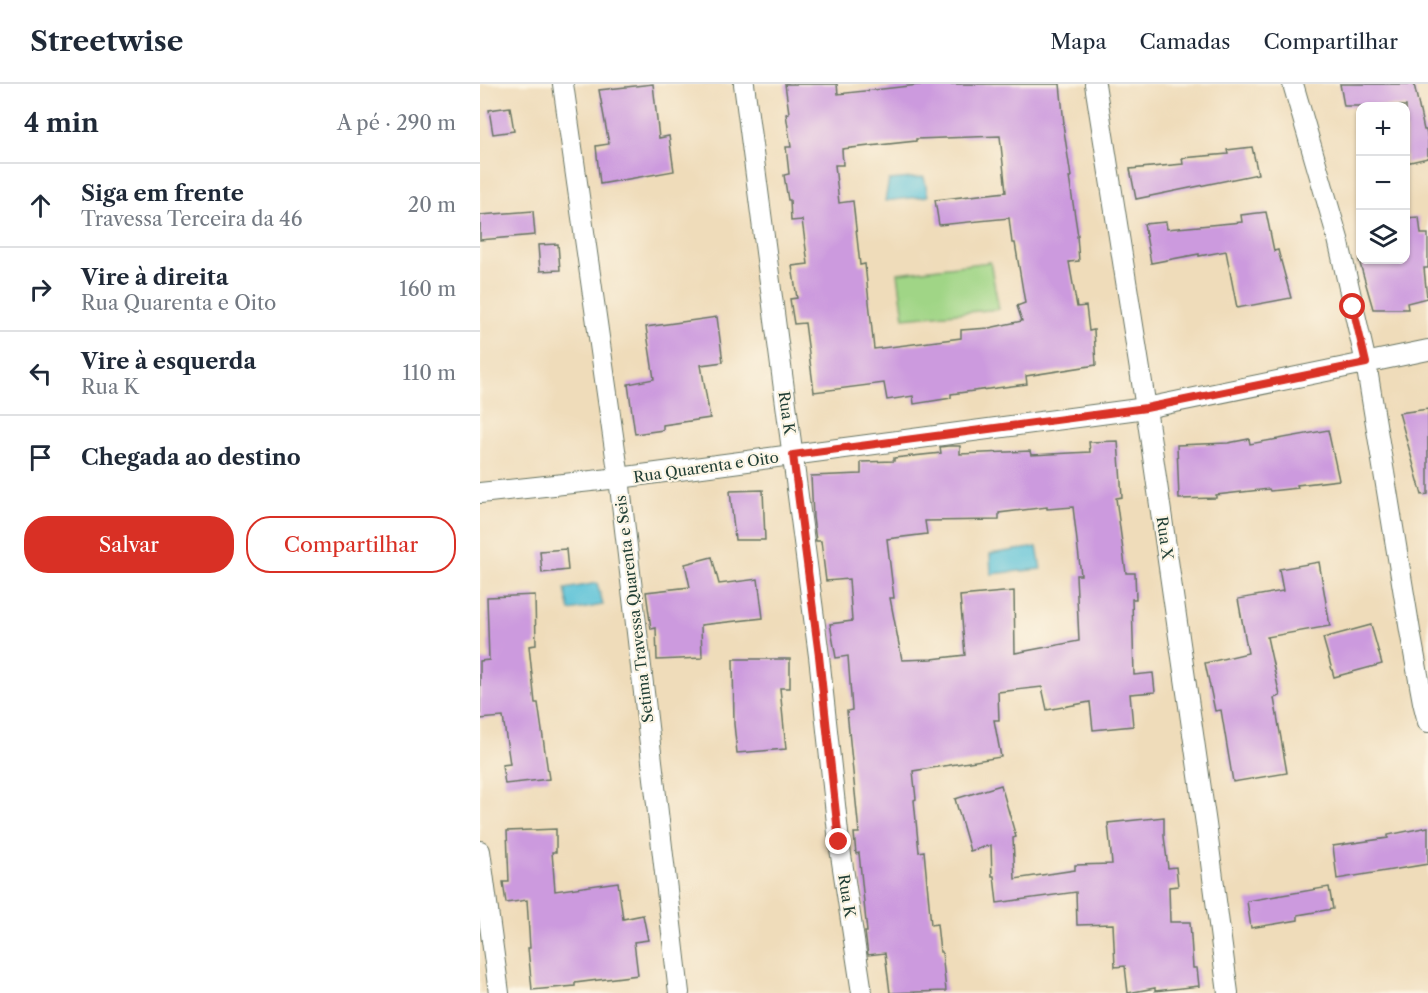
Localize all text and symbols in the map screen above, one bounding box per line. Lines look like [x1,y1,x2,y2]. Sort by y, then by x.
text: Streetwise [30,24,184,58]
text: Mapa [1050,29,1106,54]
text: Camadas [1139,29,1230,54]
text: Compartilhar [1263,29,1398,54]
map controls [1356,102,1410,264]
button: + [1356,102,1410,156]
text: 4 min [24,107,99,139]
text: A pé · 290 m [337,111,456,135]
button: − [1356,156,1410,210]
text: Siga em frente [81,180,244,207]
icon: ahead [24,189,57,222]
text: 20 m [408,193,456,217]
text: Travessa Terceira da 46 [81,207,302,231]
button: layers [1356,210,1410,264]
text: Vire à direita [81,264,228,291]
icon: right [24,273,57,306]
text: 160 m [399,277,456,301]
text: Rua Quarenta e Oito [81,291,276,315]
route start [1339,293,1365,319]
text: Vire à esquerda [81,348,256,375]
icon: left [24,357,57,390]
text: 110 m [403,361,456,385]
text: Rua K [81,375,139,399]
street label: Rua K [775,390,800,437]
icon: arrive [24,441,57,474]
text: Chegada ao destino [81,444,301,471]
street label: Rua Quarenta e Oito [632,447,780,487]
street label: Setima Travessa Quarenta e Seis [611,494,657,724]
street label: Rua X [1153,515,1177,561]
button: Salvar [24,516,234,573]
button: Compartilhar [246,516,456,573]
route end [825,828,851,854]
street label: Rua K [834,873,860,920]

